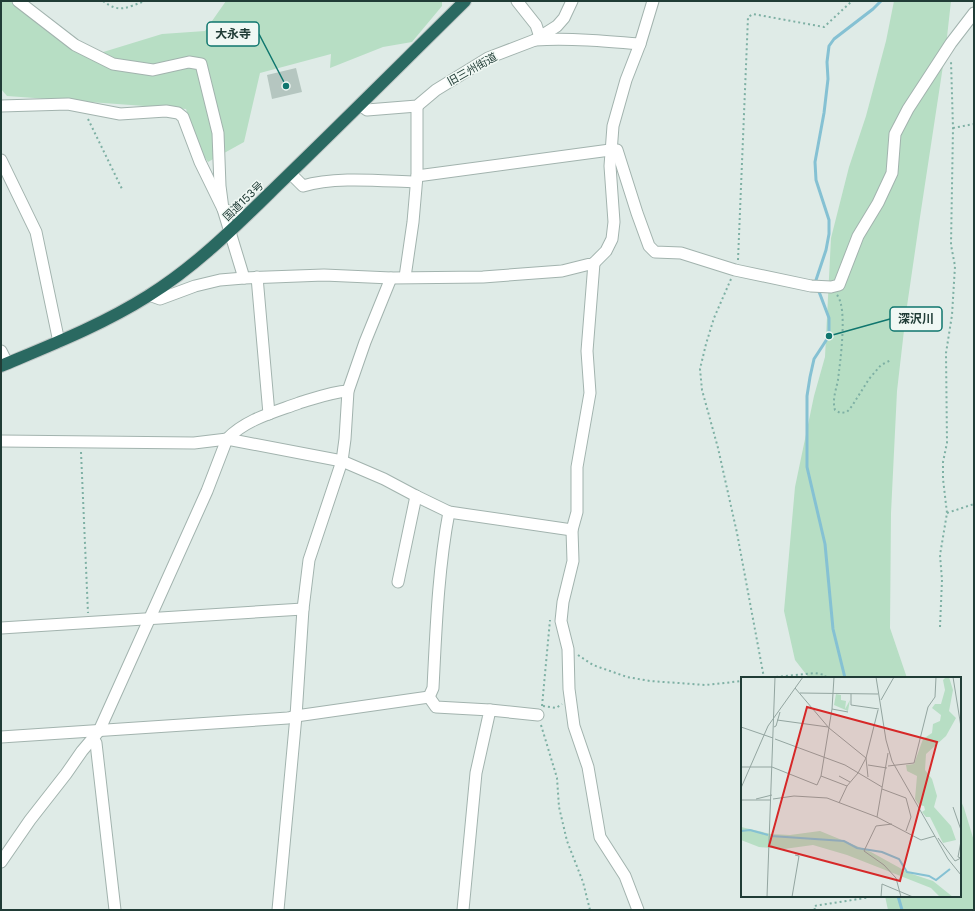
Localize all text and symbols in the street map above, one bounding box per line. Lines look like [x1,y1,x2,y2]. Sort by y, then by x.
callout: 大永寺 [207,22,259,46]
text: 大永寺 [215,26,251,41]
street label: 旧三州街道 [445,50,499,88]
street label: 国道153号 [220,178,266,224]
callout: 深沢川 [890,307,942,331]
text: 深沢川 [898,311,934,326]
inset map [741,677,961,897]

